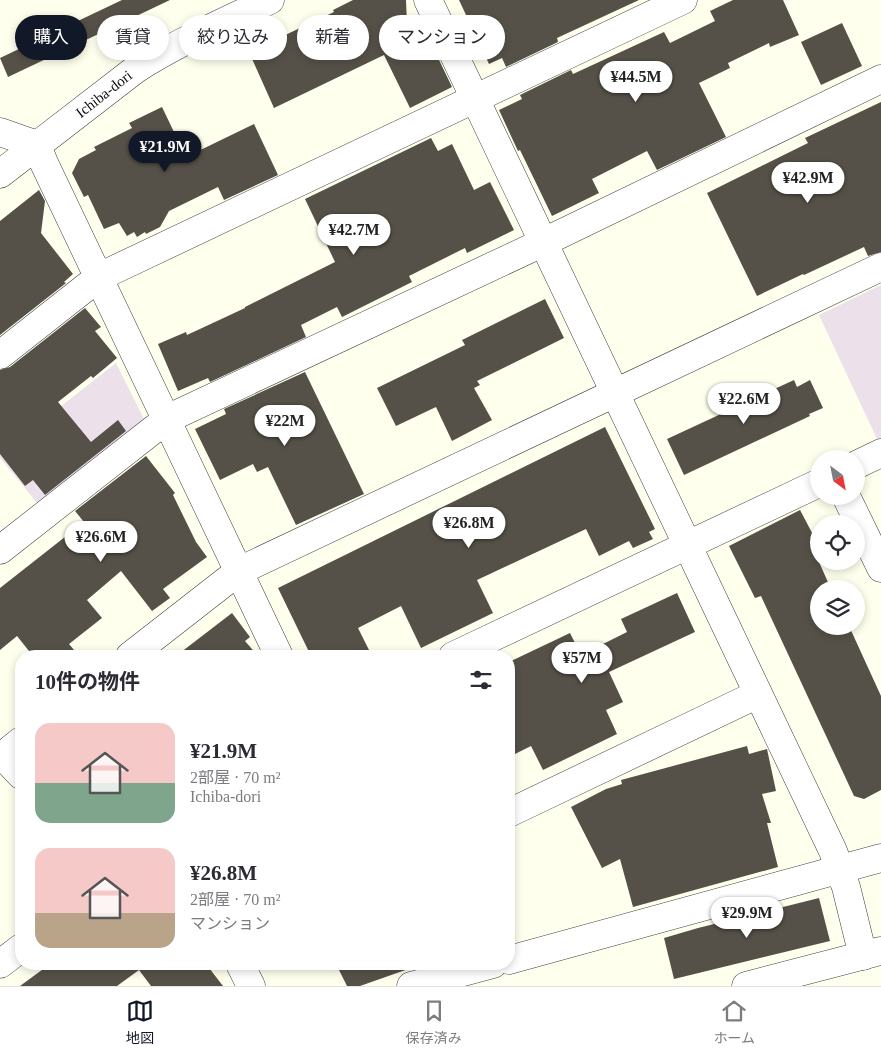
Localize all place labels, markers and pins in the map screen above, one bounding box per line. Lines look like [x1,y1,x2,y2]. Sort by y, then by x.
pin: ¥44.5M [595,61,677,103]
pin: ¥21.9M [124,130,206,173]
pin: ¥42.9M [767,162,849,204]
pin: ¥42.7M [313,214,395,256]
pin: ¥22.6M [703,382,785,425]
pin: ¥22M [255,404,315,447]
pin: ¥26.8M [428,506,510,549]
pin: ¥26.6M [60,520,142,563]
pin: ¥57M [552,642,612,684]
pin: ¥29.9M [706,896,788,939]

